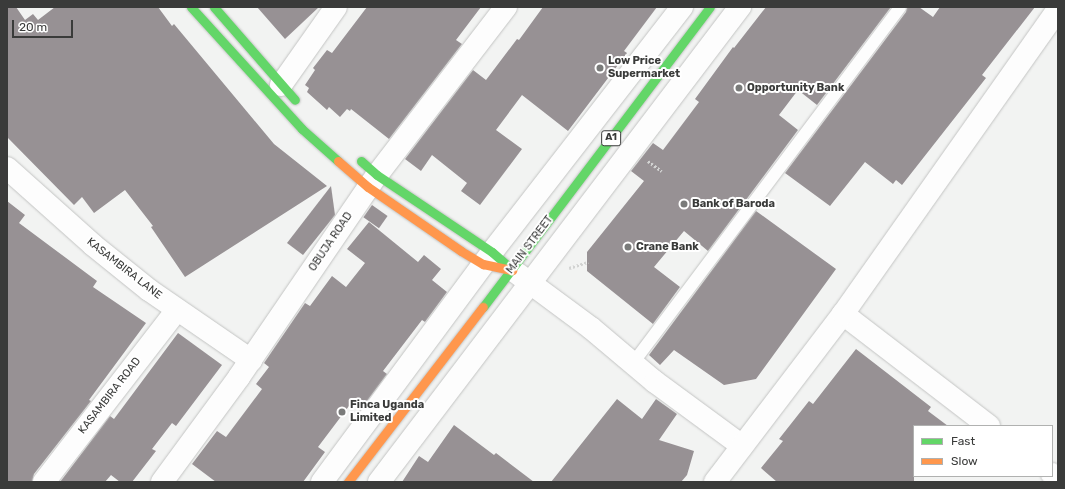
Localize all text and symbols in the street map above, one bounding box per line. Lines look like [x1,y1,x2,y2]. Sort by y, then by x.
scale bar [14,12,75,38]
text: 20 m [19,20,47,34]
place label: Low Price Supermarket [608,55,680,81]
marker: Low Price Supermarket [595,63,605,73]
place label: Opportunity Bank [747,81,845,95]
marker: Opportunity Bank [734,83,744,93]
road number: A1 [601,130,621,146]
place label: Bank of Baroda [692,197,775,211]
marker: Bank of Baroda [679,199,689,209]
street label: OBUJA ROAD [306,210,356,274]
street label: MAIN STREET [504,213,556,277]
street label: KASAMBIRA LANE [84,235,164,303]
place label: Crane Bank [636,240,699,254]
marker: Crane Bank [623,242,633,252]
street label: KASAMBIRA ROAD [76,355,144,437]
place label: Finca Uganda Limited [350,399,424,425]
marker: Finca Uganda Limited [337,407,347,417]
legend [913,425,1053,477]
text: Fast [951,434,975,448]
text: Slow [951,454,978,468]

